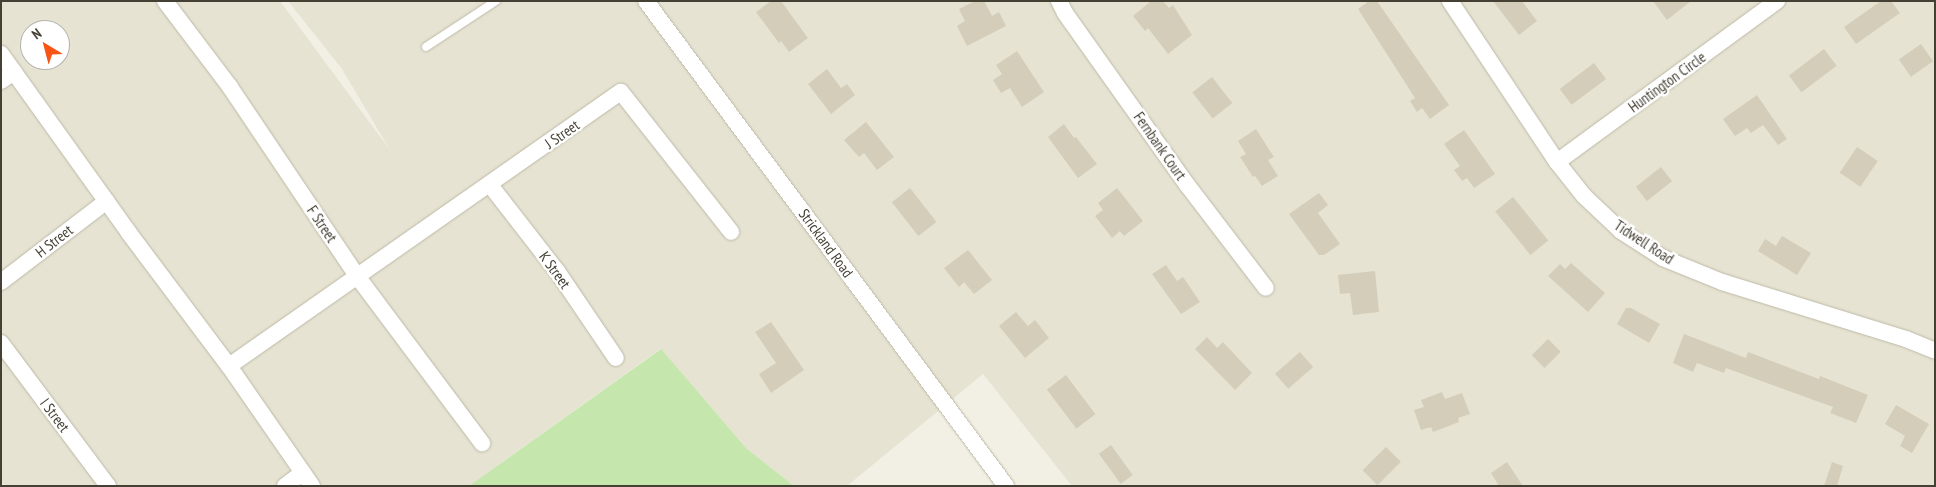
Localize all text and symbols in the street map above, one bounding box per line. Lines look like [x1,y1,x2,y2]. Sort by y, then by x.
north arrow [20,20,70,70]
text: N [28,24,45,43]
street label: Huntington Circle [1625,48,1709,116]
street label: Fernbank Court [1130,108,1190,184]
street label: J Street [541,116,583,152]
street label: F Street [303,202,341,246]
street label: Strickland Road [795,205,857,281]
street label: Tidwell Road [1611,216,1677,268]
street label: H Street [32,221,76,261]
street label: K Street [535,248,575,292]
street label: I Street [36,395,74,435]

